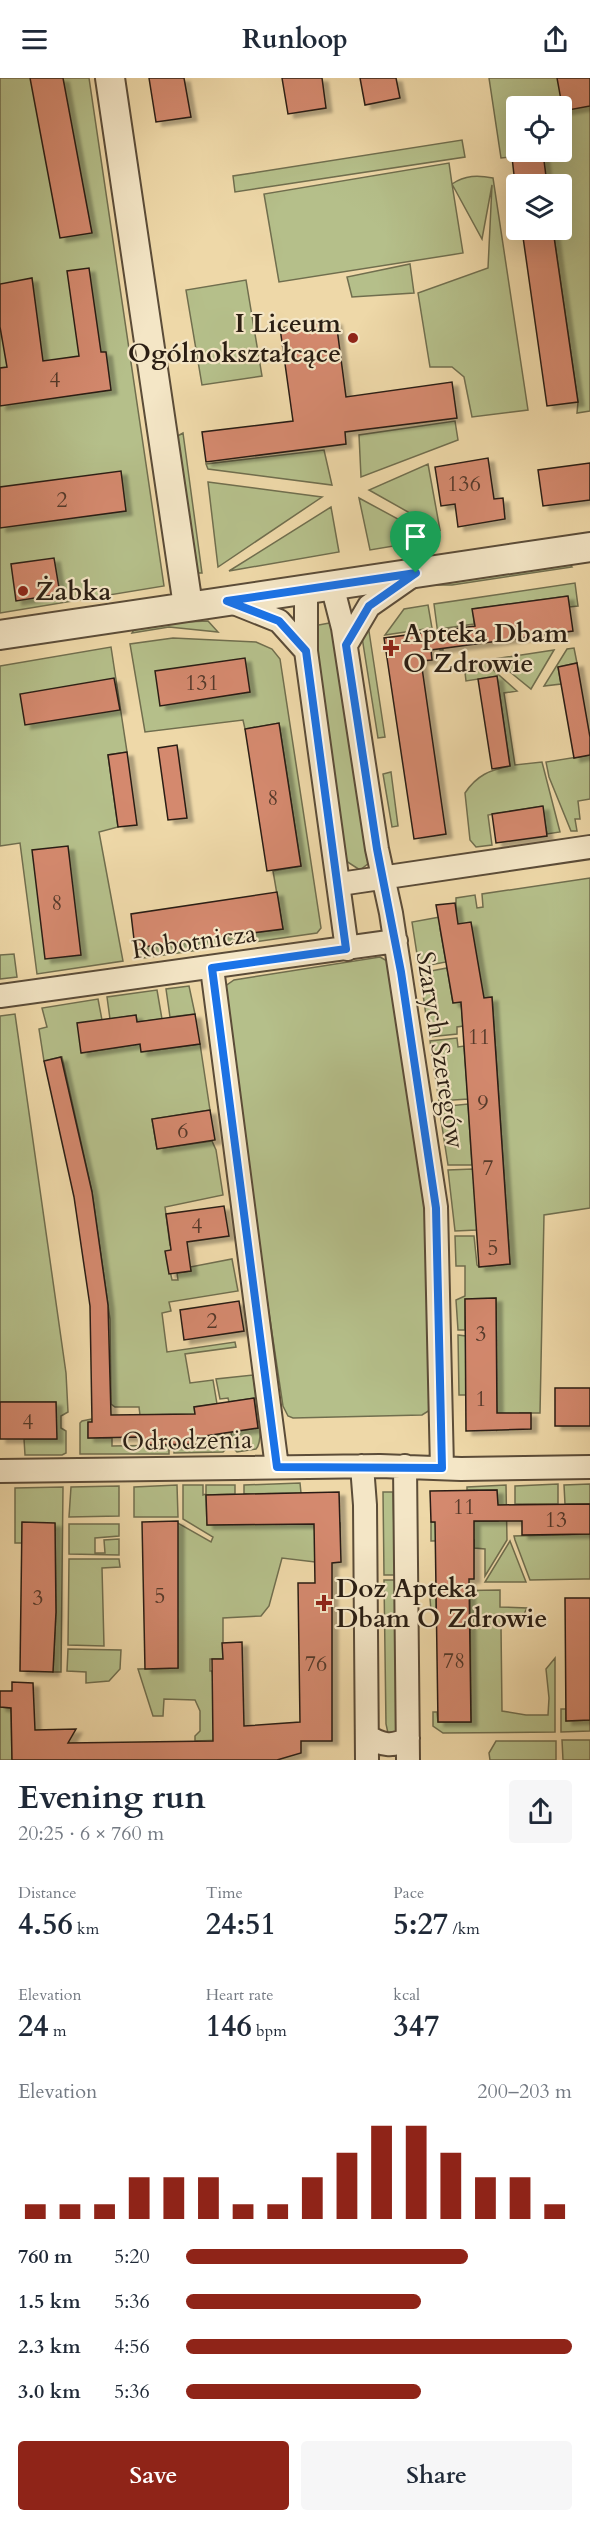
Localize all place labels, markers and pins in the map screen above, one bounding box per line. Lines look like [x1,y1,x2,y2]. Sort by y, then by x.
place label: I Liceum Ogólnokształcące [128,306,341,371]
marker: I Liceum Ogólnokształcące [346,331,360,345]
pin [390,511,441,573]
place label: Żabka [35,574,112,609]
marker: Żabka [16,584,30,598]
place label: Apteka Dbam O Zdrowie [403,616,568,681]
marker: Apteka Dbam O Zdrowie [384,641,398,655]
place label: Doz Apteka Dbam O Zdrowie [336,1571,547,1636]
marker: Doz Apteka Dbam O Zdrowie [317,1596,331,1610]

